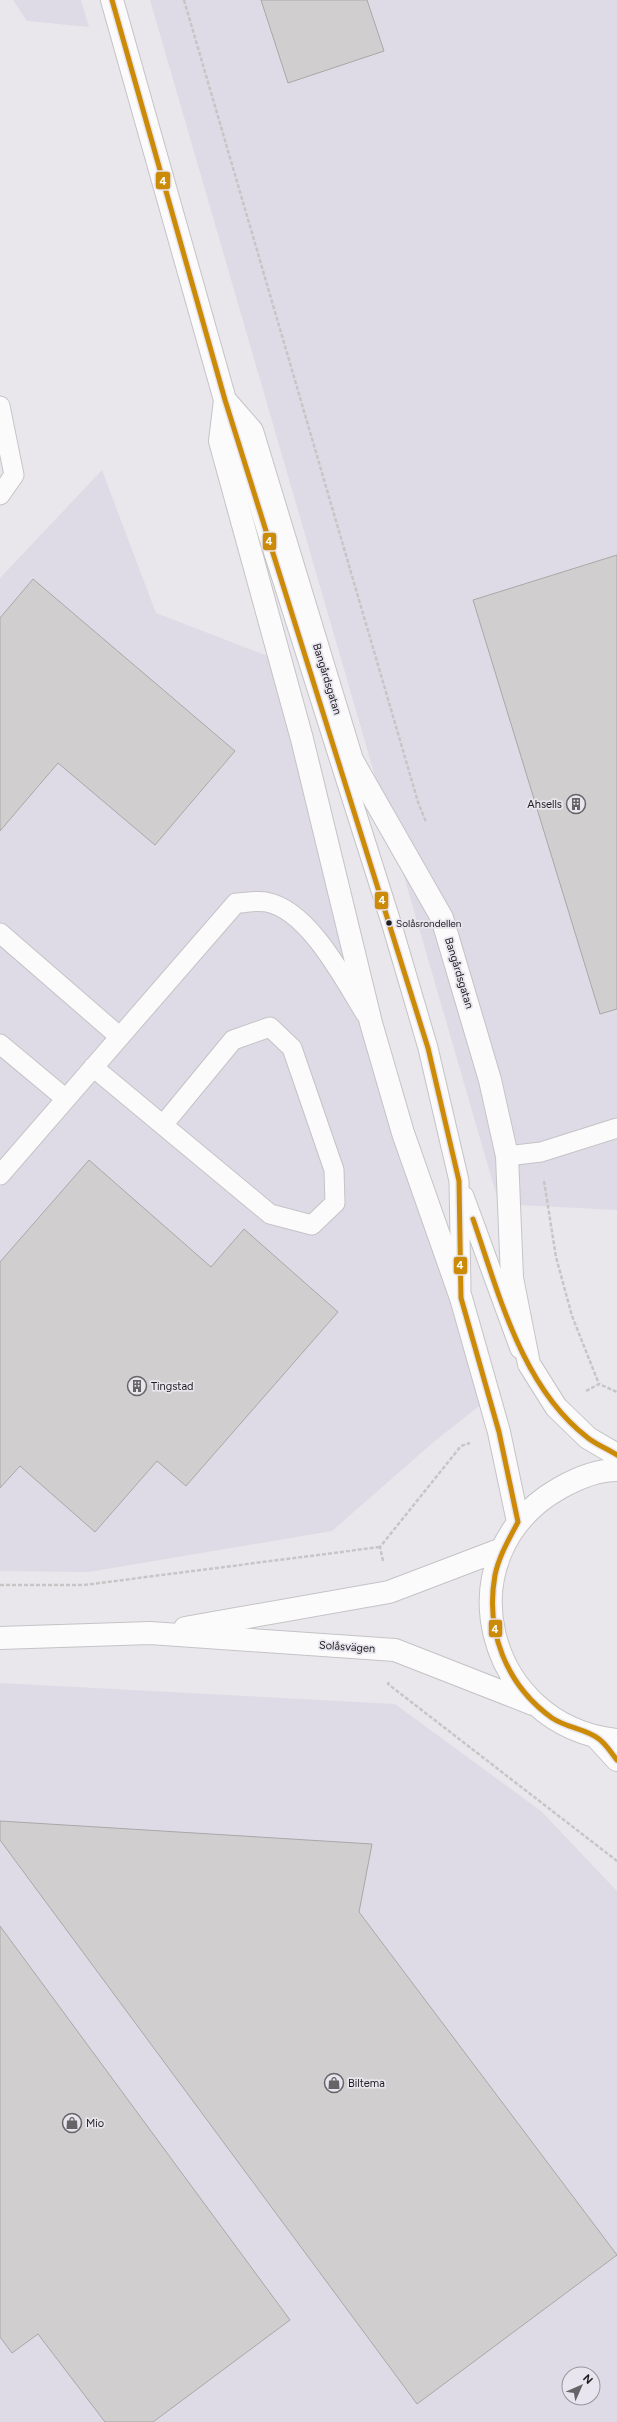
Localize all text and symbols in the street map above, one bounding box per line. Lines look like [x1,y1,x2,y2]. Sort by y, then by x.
line badge: 4 [155,171,171,190]
text: 4 [160,175,167,188]
line badge: 4 [262,532,277,551]
text: 4 [266,535,273,548]
street label: Bangårdsgatan [310,642,344,716]
building icon: Ahsells [565,793,587,815]
place label: Ahsells [527,798,562,811]
line badge: 4 [374,891,389,910]
text: 4 [379,894,386,907]
place label: Solåsrondellen [396,917,462,930]
marker: Solåsrondellen [384,918,394,928]
street label: Bangårdsgatan [442,936,476,1010]
line badge: 4 [453,1256,468,1275]
text: 4 [457,1259,464,1272]
building icon: Tingstad [126,1375,148,1397]
place label: Tingstad [151,1380,194,1393]
line badge: 4 [488,1619,503,1638]
text: 4 [492,1623,499,1636]
street label: Solåsvägen [319,1639,375,1655]
shop icon: Biltema [323,2072,345,2094]
place label: Biltema [348,2077,385,2090]
shop icon: Mio [61,2112,83,2134]
place label: Mio [86,2117,104,2130]
north arrow [561,2366,601,2406]
text: N [580,2372,595,2387]

